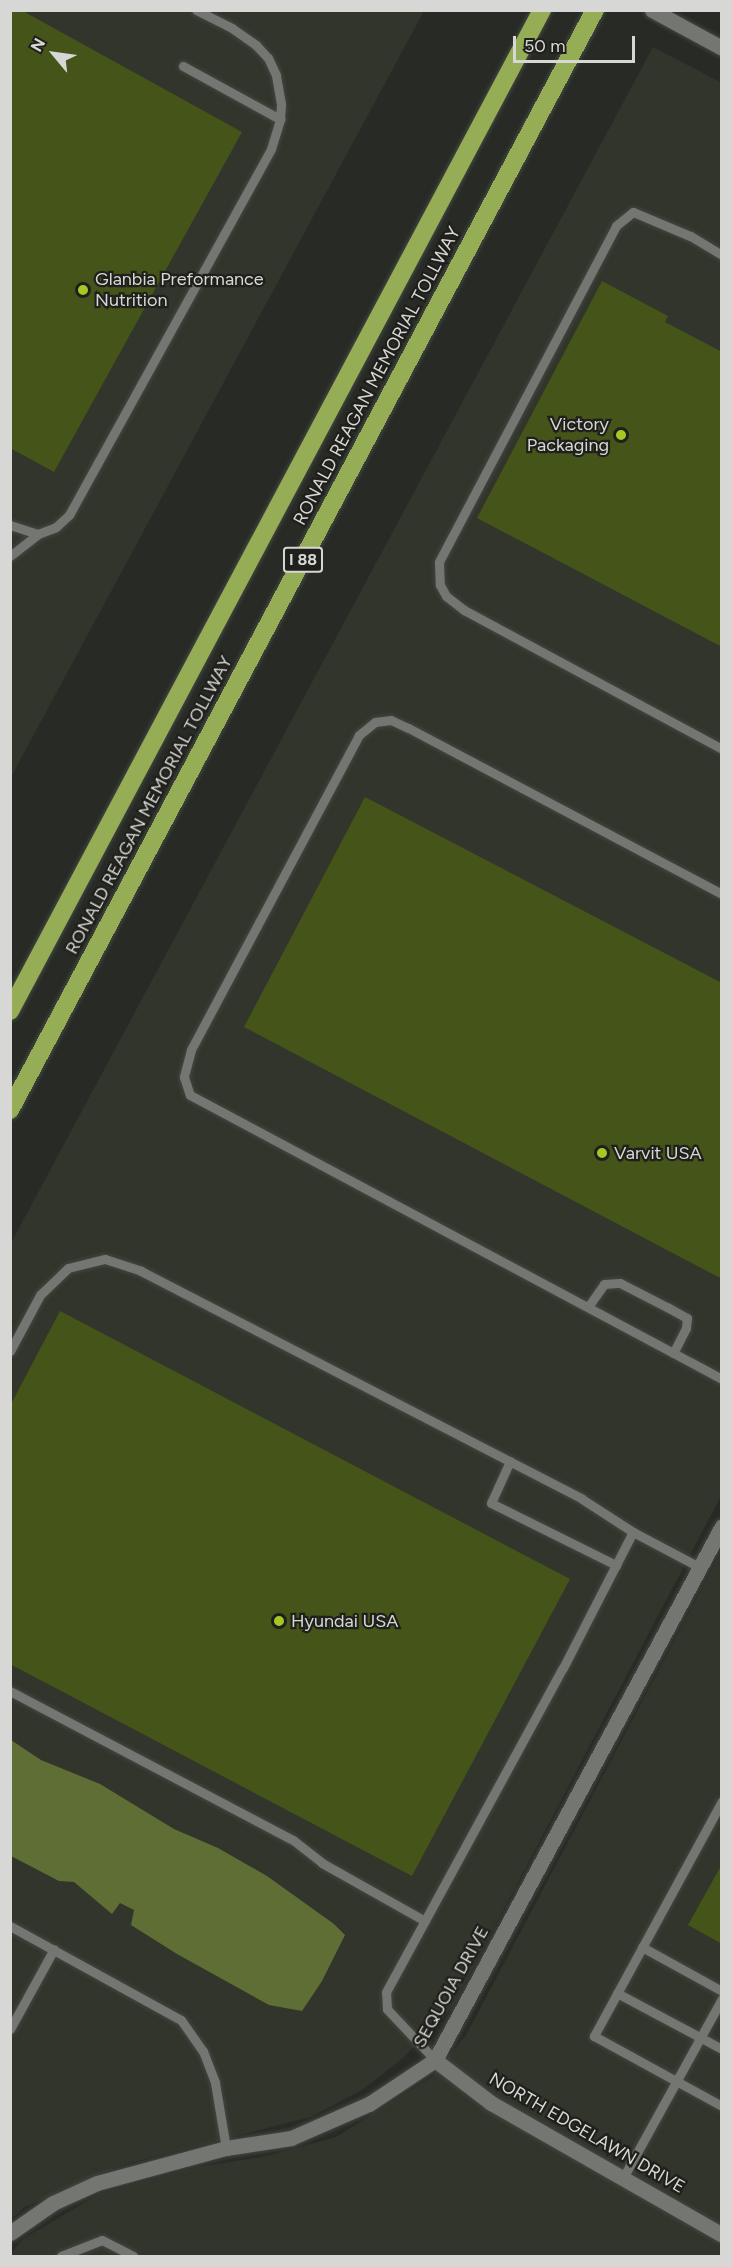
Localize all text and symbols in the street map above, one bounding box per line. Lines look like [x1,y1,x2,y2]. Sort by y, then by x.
north arrow [24,24,84,84]
scale bar [516,24,638,62]
text: N [27,35,49,55]
text: 50 m [524,35,566,57]
street label: RONALD REAGAN MEMORIAL TOLLWAY [289,223,465,529]
place label: Glanbia Preformance Nutrition [95,269,264,312]
marker: Glanbia Preformance Nutrition [76,283,90,297]
place label: Victory Packaging [527,414,609,456]
marker: Victory Packaging [614,428,628,442]
road number: I 88 [282,547,324,573]
street label: RONALD REAGAN MEMORIAL TOLLWAY [61,652,237,958]
place label: Varvit USA [614,1142,702,1164]
marker: Varvit USA [595,1146,609,1160]
place label: Hyundai USA [291,1610,398,1632]
marker: Hyundai USA [272,1614,286,1628]
street label: SEQUOIA DRIVE [409,1922,493,2052]
street label: NORTH EDGELAWN DRIVE [485,2068,689,2198]

